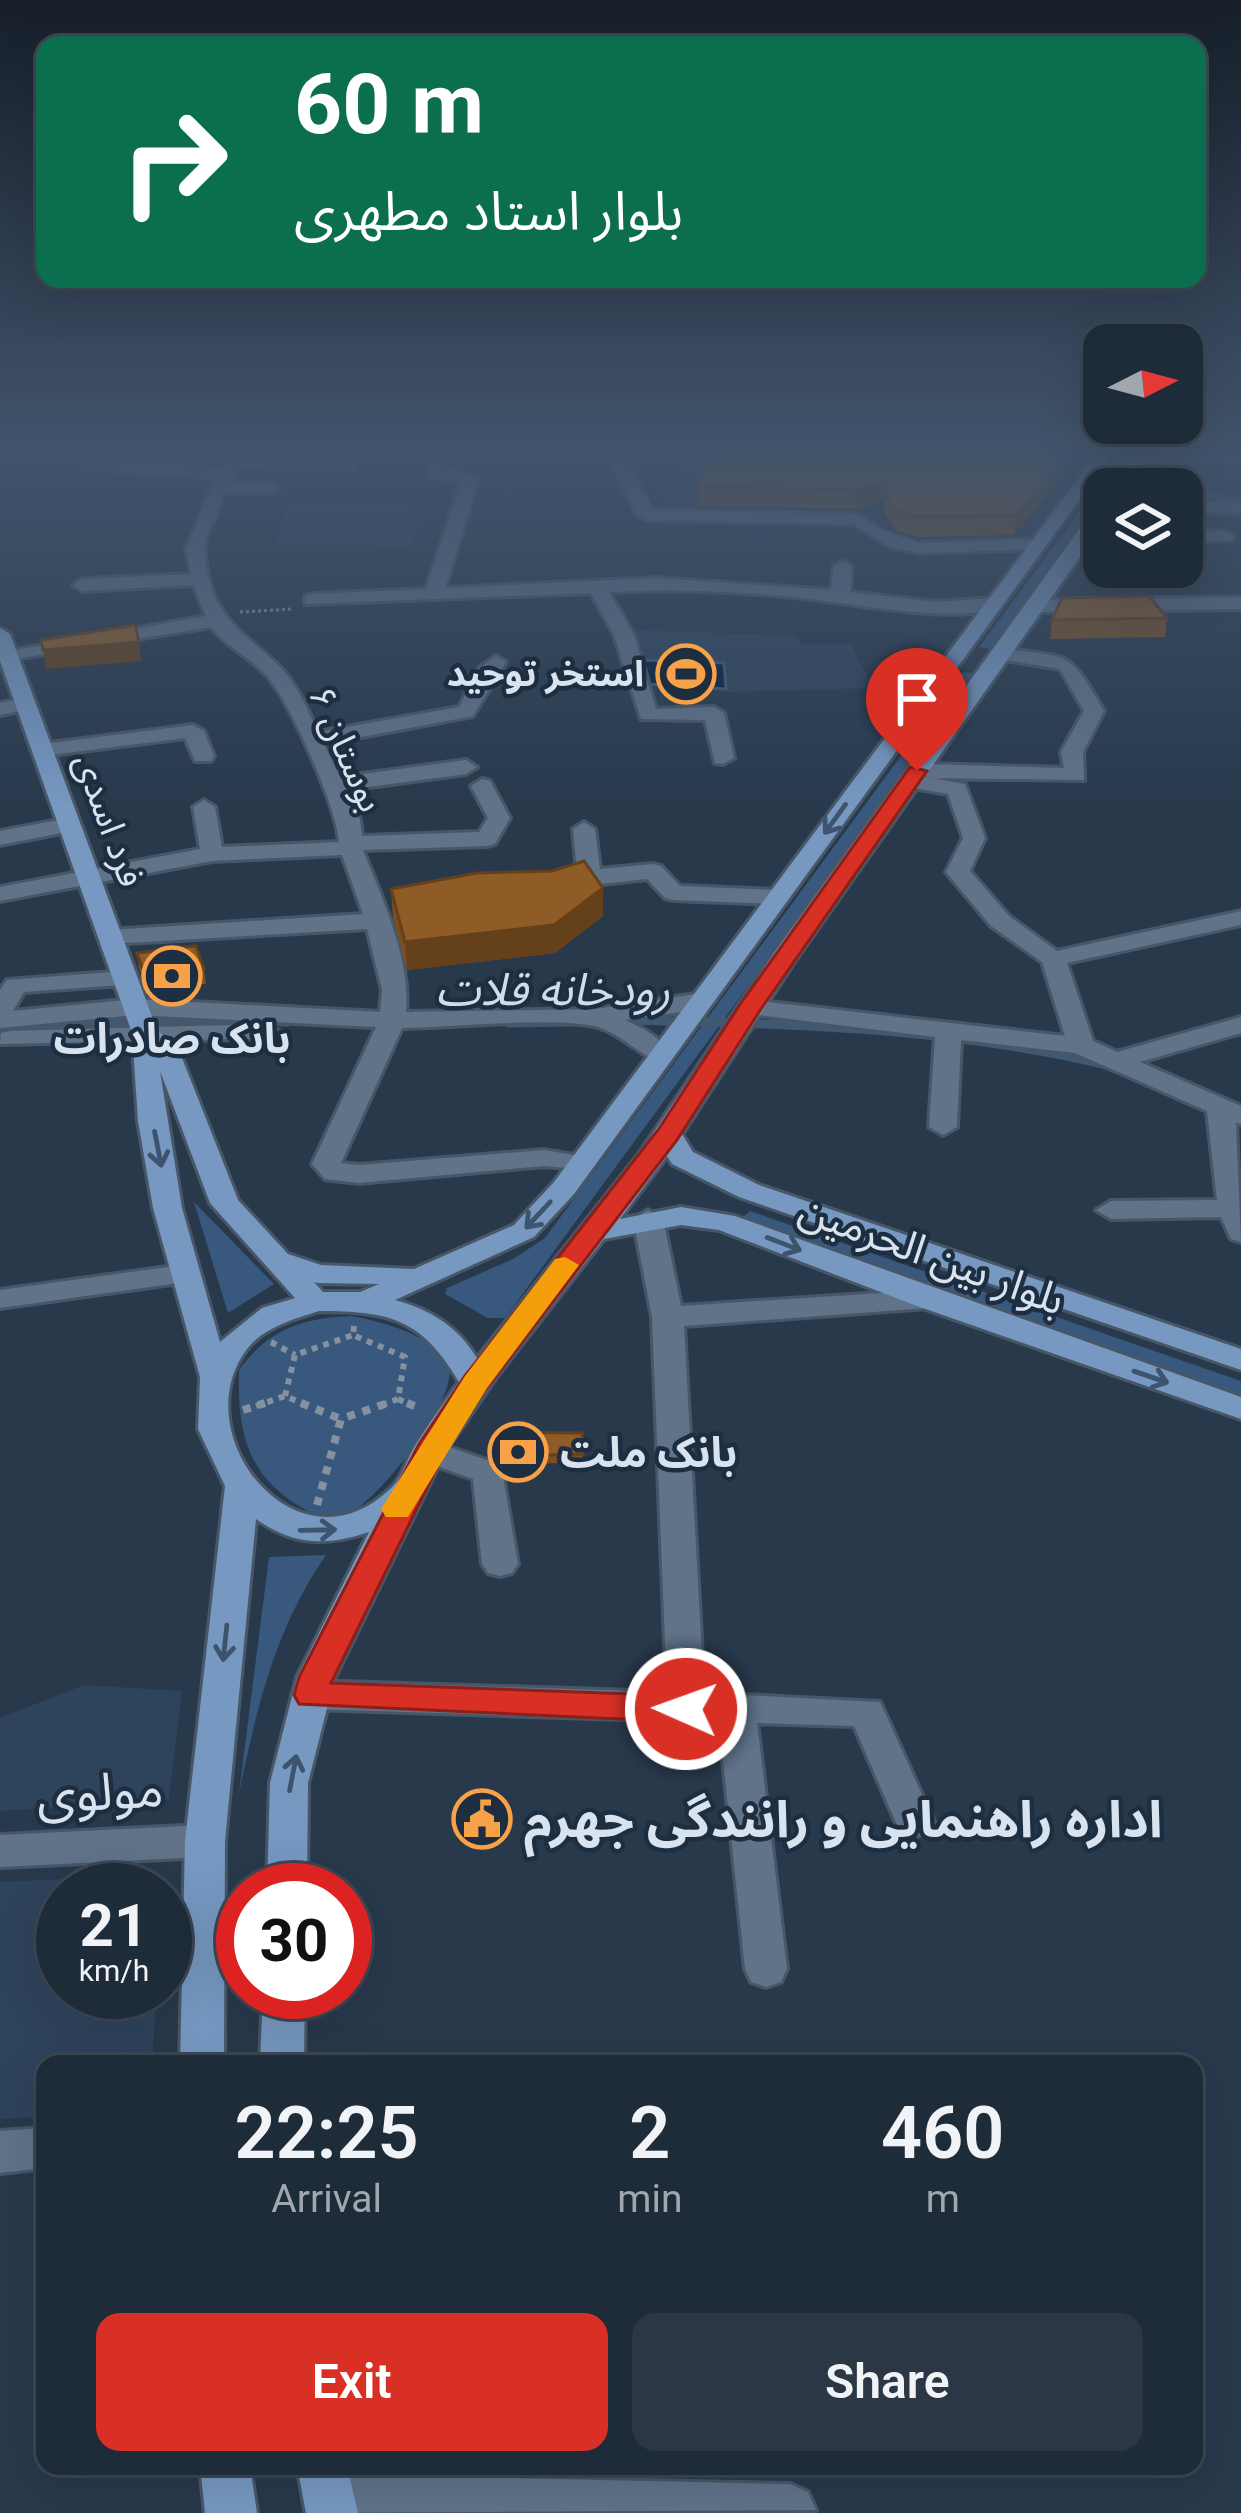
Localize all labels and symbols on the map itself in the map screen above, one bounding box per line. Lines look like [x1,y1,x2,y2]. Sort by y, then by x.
north arrow [1083,324,1203,444]
sports icon: استخر توحید [655,643,717,705]
pin [866,648,968,771]
place label: استخر توحید [447,653,644,695]
street label: بوستان ۶ [300,680,392,818]
street label: فرد اسدی [66,748,152,892]
one-way arrow [823,803,849,835]
bank icon: بانک صادرات [141,945,203,1007]
water label: رودخانه قلات [436,963,670,1016]
place label: بانک صادرات [54,1014,291,1063]
one-way arrow [148,1129,170,1168]
street label: بلوار بین الحرمین [793,1183,1071,1325]
one-way arrow [525,1200,552,1230]
one-way arrow [765,1235,802,1257]
one-way arrow [1132,1368,1169,1389]
bank icon: بانک ملت [487,1421,549,1483]
place label: بانک ملت [560,1428,737,1477]
one-way arrow [297,1519,336,1541]
one-way arrow [213,1623,236,1662]
position arrow [623,1646,749,1772]
one-way arrow [283,1755,305,1794]
street label: مولوی [35,1759,165,1825]
public building icon: اداره راهنمایی و رانندگی جهرم [451,1788,513,1850]
place label: اداره راهنمایی و رانندگی جهرم [524,1790,1162,1858]
speed limit sign: 30 [216,1863,372,2019]

